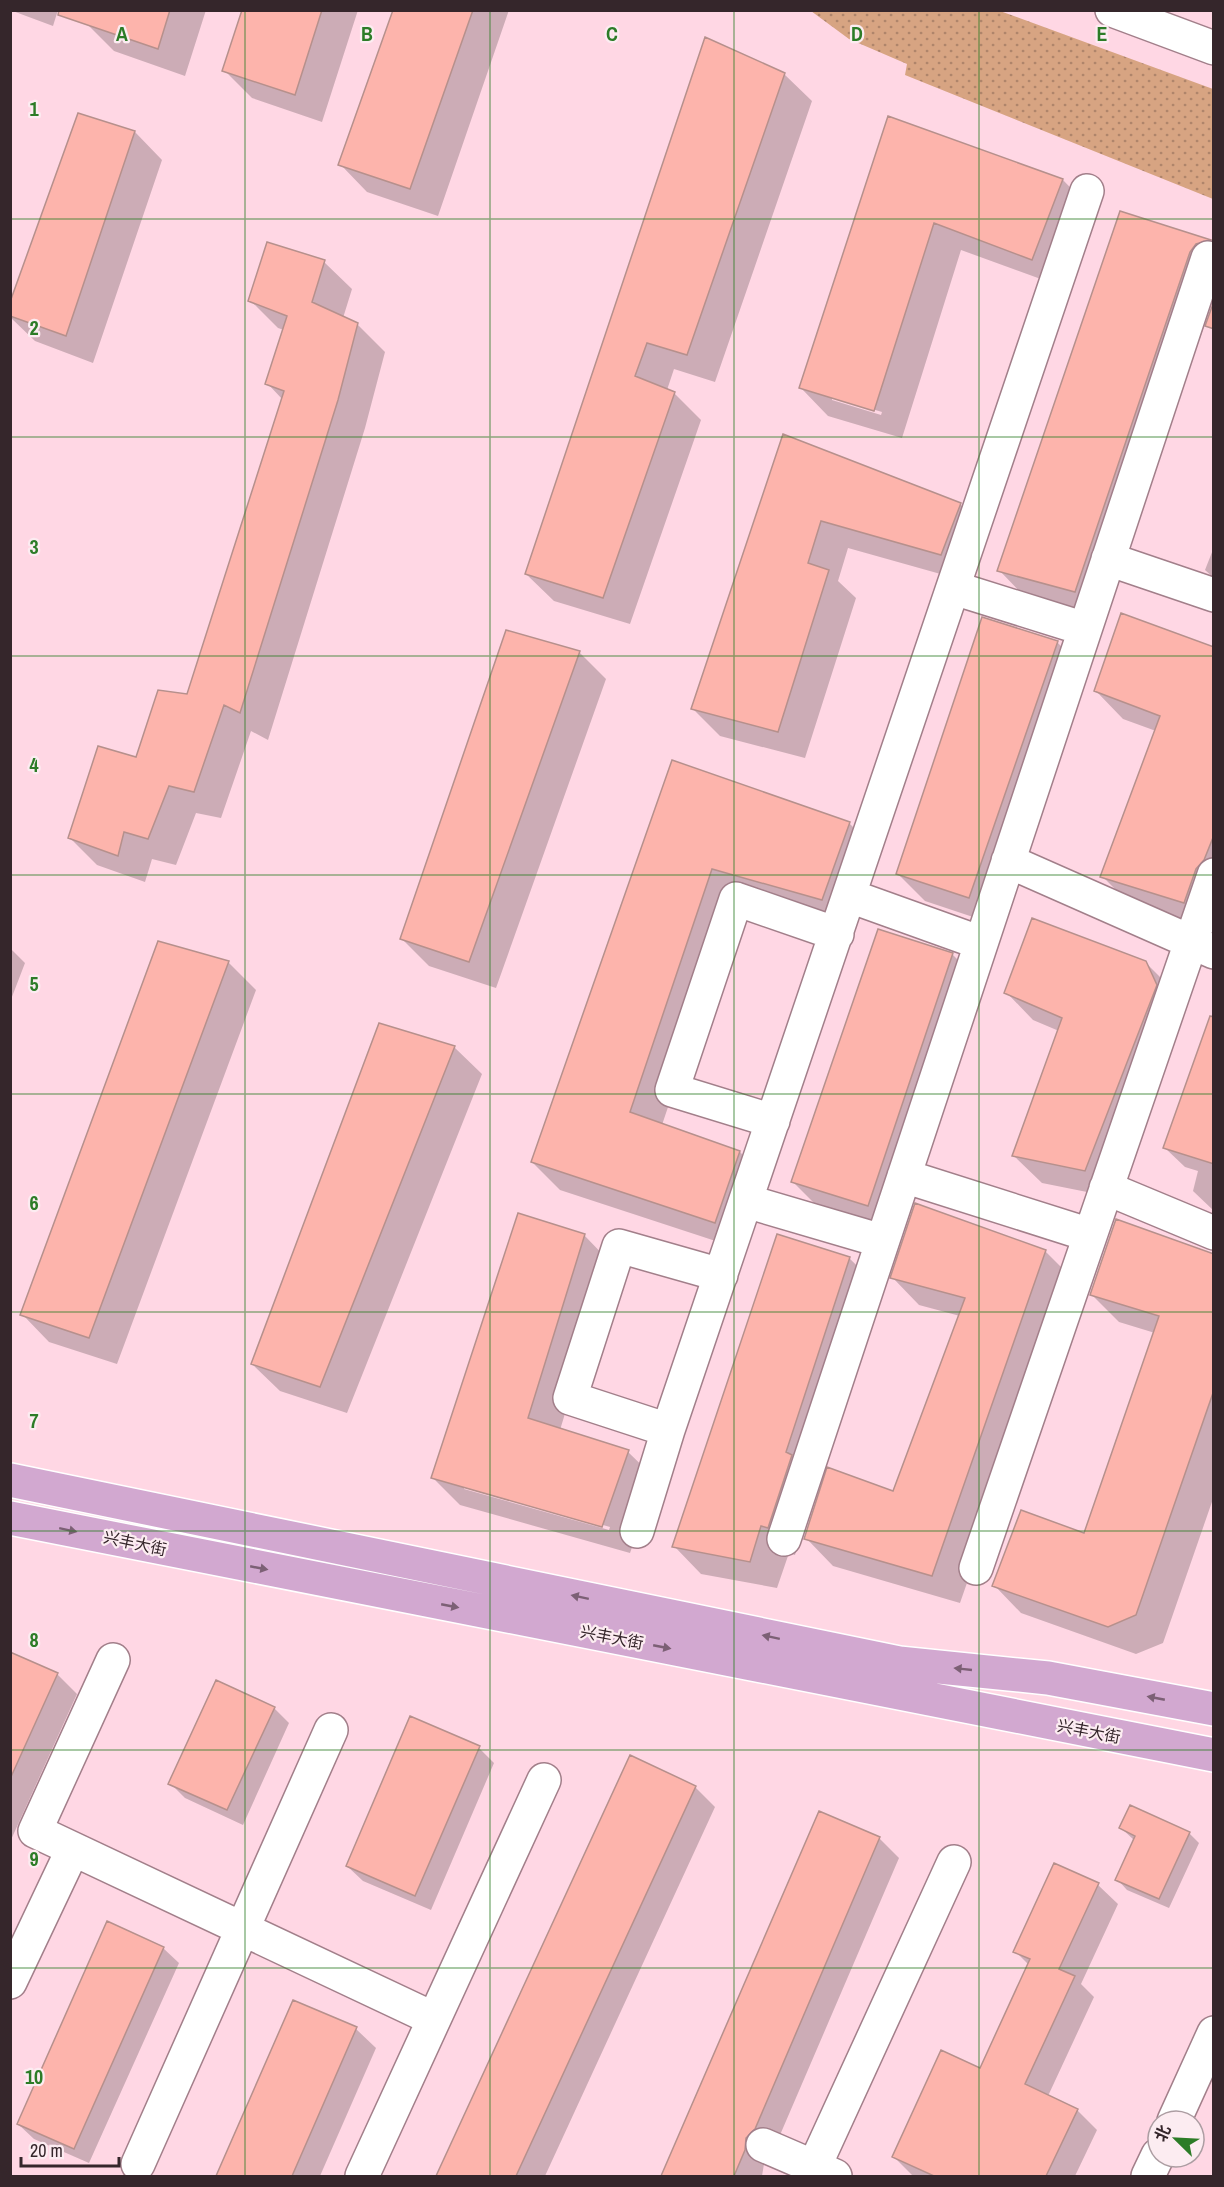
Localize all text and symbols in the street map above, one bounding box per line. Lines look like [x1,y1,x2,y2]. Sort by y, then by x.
text: A [116,20,128,47]
text: B [361,20,373,47]
text: C [606,20,618,47]
text: D [851,20,863,47]
text: E [1097,20,1108,47]
text: 1 [29,95,39,122]
text: 2 [29,314,39,341]
text: 3 [29,533,39,560]
text: 4 [29,751,39,778]
text: 5 [29,970,39,997]
text: 6 [29,1189,39,1216]
text: 7 [29,1407,39,1434]
one-way arrow [59,1526,78,1535]
street label: 兴丰大街 [101,1526,169,1560]
one-way arrow [250,1564,269,1573]
one-way arrow [571,1592,590,1601]
one-way arrow [441,1602,460,1611]
street label: 兴丰大街 [578,1620,646,1654]
text: 8 [29,1626,39,1653]
one-way arrow [762,1631,781,1641]
one-way arrow [653,1643,672,1652]
one-way arrow [954,1664,973,1674]
one-way arrow [1146,1693,1165,1702]
street label: 兴丰大街 [1055,1714,1123,1748]
text: 9 [29,1845,39,1872]
text: 10 [25,2063,43,2090]
north arrow [1146,2109,1206,2169]
text: 北 [1149,2121,1176,2145]
scale bar [21,2130,118,2168]
text: 20 m [30,2138,63,2163]

